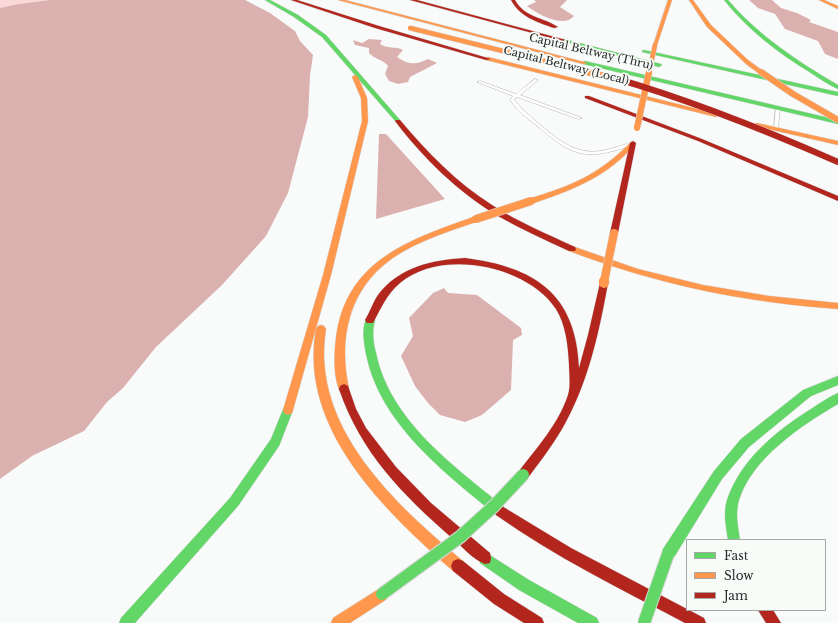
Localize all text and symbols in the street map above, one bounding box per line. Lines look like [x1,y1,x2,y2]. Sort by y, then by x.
street label: Capital Beltway (Thru) [528,31,654,73]
street label: Capital Beltway (Local) [502,44,630,88]
legend [686,539,826,611]
text: Fast [724,548,748,563]
text: Slow [724,568,753,583]
text: Jam [724,588,748,603]

